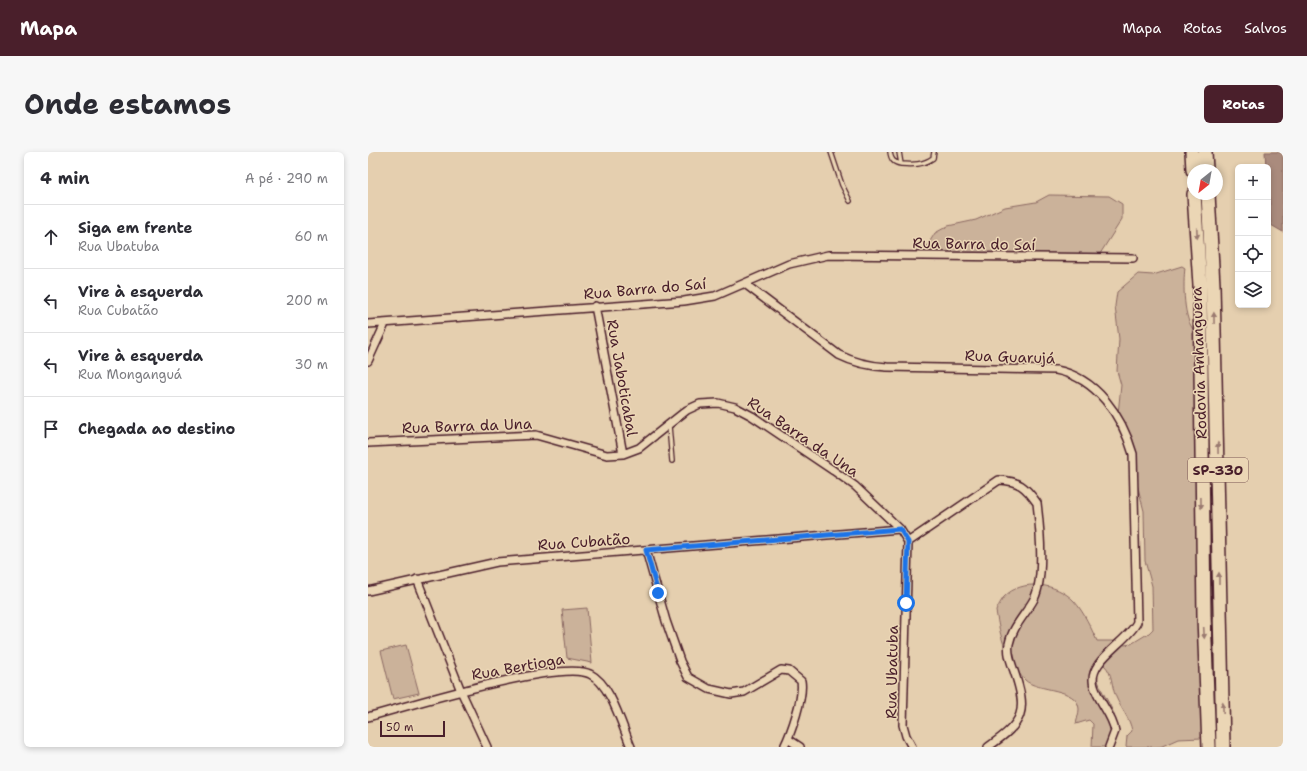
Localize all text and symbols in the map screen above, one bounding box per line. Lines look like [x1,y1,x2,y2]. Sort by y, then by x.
text: Mapa [20,16,77,41]
text: Mapa [1122,19,1161,37]
text: Rotas [1183,19,1222,37]
text: Salvos [1244,19,1287,37]
text: Onde estamos [24,85,231,123]
button: Rotas [1204,85,1283,123]
north arrow [1187,164,1223,200]
map controls [1235,164,1271,308]
button: + [1235,164,1271,200]
text: 4 min [40,167,90,189]
text: A pé · 290 m [245,170,328,187]
button: − [1235,200,1271,236]
text: Siga em frente [78,218,193,238]
icon: ahead [40,226,62,248]
one-way arrow [1193,227,1200,239]
text: 60 m [295,228,328,245]
street label: Rua Barra do Saí [912,233,1036,255]
button: locate [1235,236,1271,272]
text: Rua Ubatuba [78,238,159,255]
button: layers [1235,272,1271,308]
street label: Rua Barra do Saí [583,274,708,304]
text: Vire à esquerda [78,282,203,302]
street label: Rodovia Anhanguera [1186,286,1212,440]
icon: left [40,290,62,312]
text: 200 m [286,292,328,309]
text: Rua Cubatão [78,302,158,319]
one-way arrow [1211,311,1217,324]
street label: Rua Jaboticabal [602,318,642,438]
street label: Rua Guarujá [964,345,1056,369]
text: Vire à esquerda [78,346,203,366]
icon: left [40,354,62,376]
text: 30 m [294,356,328,373]
text: Rua Monganguá [78,366,182,383]
street label: Rua Barra da Una [743,392,863,482]
street label: Rua Barra da Una [402,414,533,438]
icon: arrive [40,418,62,440]
text: Chegada ao destino [78,419,235,439]
one-way arrow [1214,442,1221,454]
road number: SP-330 [1188,458,1248,482]
one-way arrow [1198,497,1204,510]
street label: Rua Cubatão [537,529,631,555]
one-way arrow [1216,571,1222,584]
route end [649,584,667,602]
route start [897,594,915,612]
street label: Rua Ubatuba [881,624,903,719]
one-way arrow [1201,627,1208,639]
street label: Rua Bertioga [470,649,567,685]
one-way arrow [1219,702,1226,714]
scale bar [380,719,445,738]
text: 50 m [386,720,414,735]

